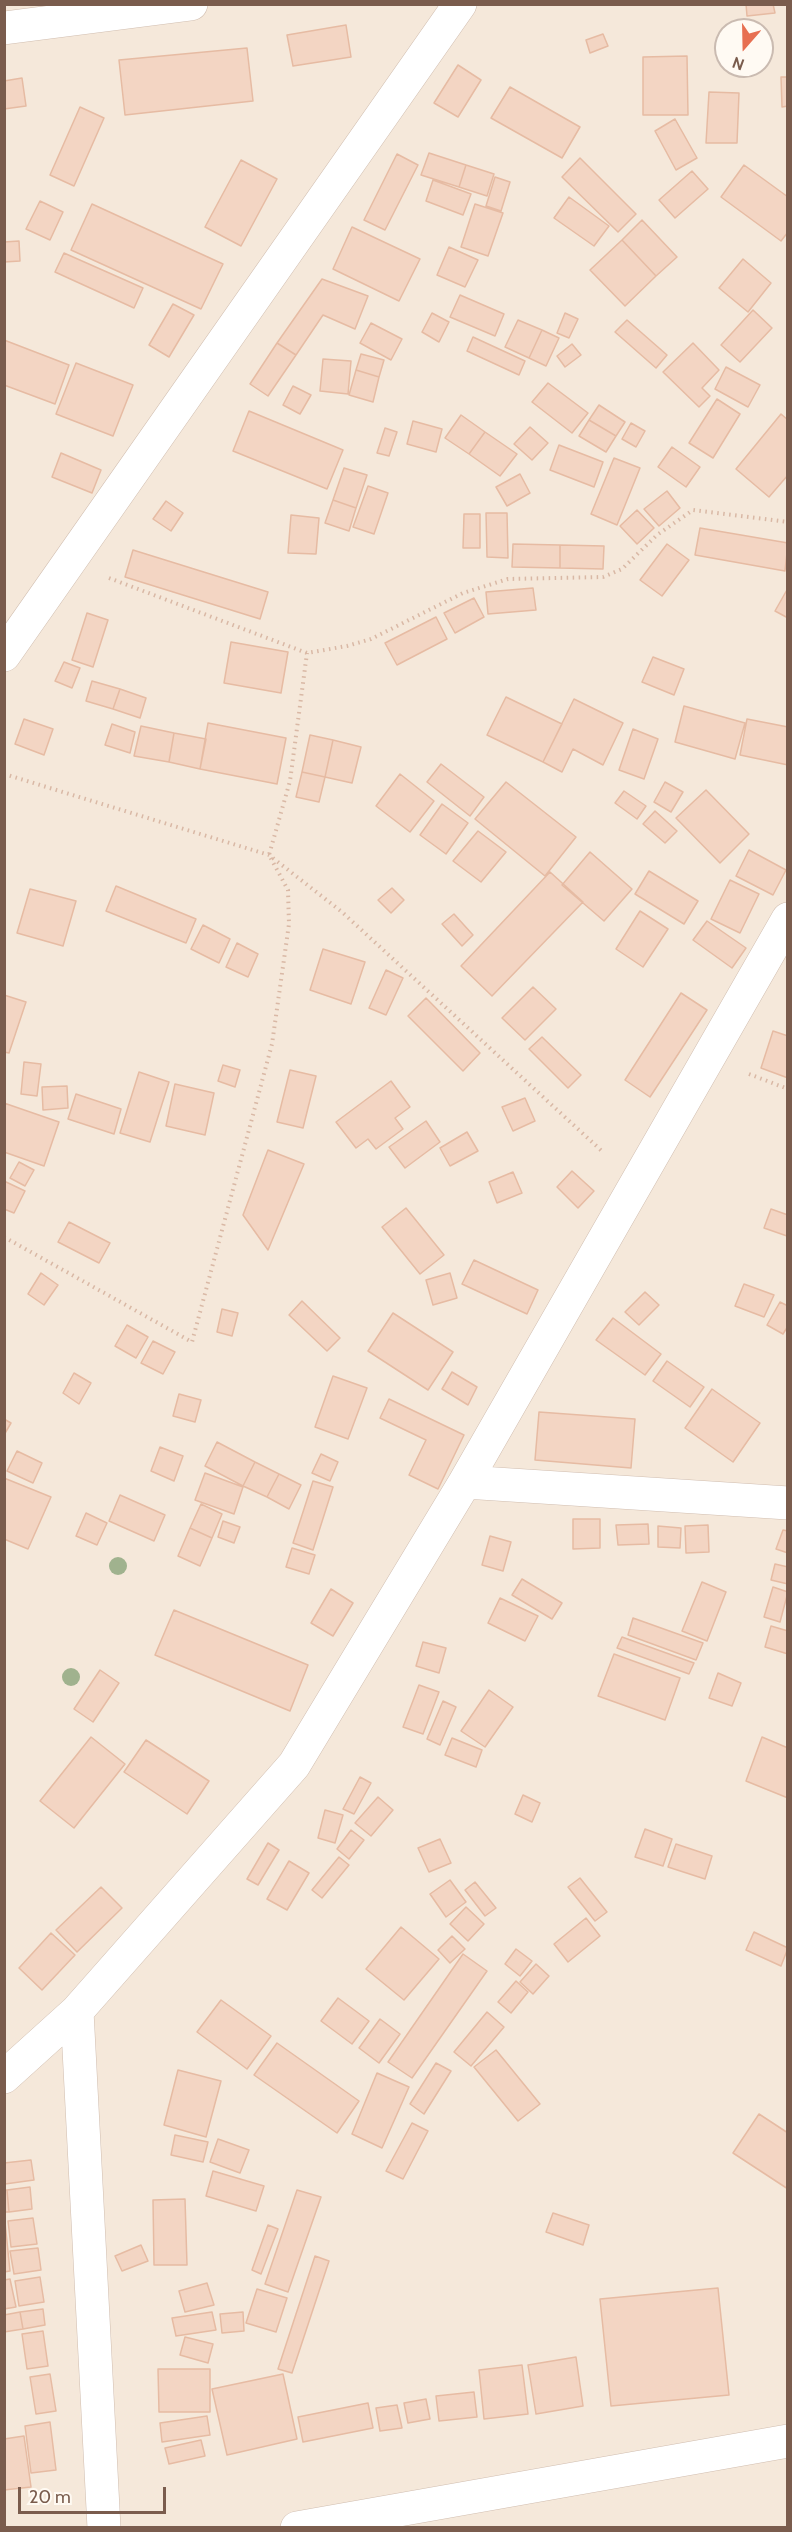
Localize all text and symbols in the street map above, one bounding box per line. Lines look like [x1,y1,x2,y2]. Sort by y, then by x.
north arrow [714,18,774,78]
text: N [730,53,747,74]
scale bar [21,2475,170,2513]
text: 20 m [29,2486,71,2508]

